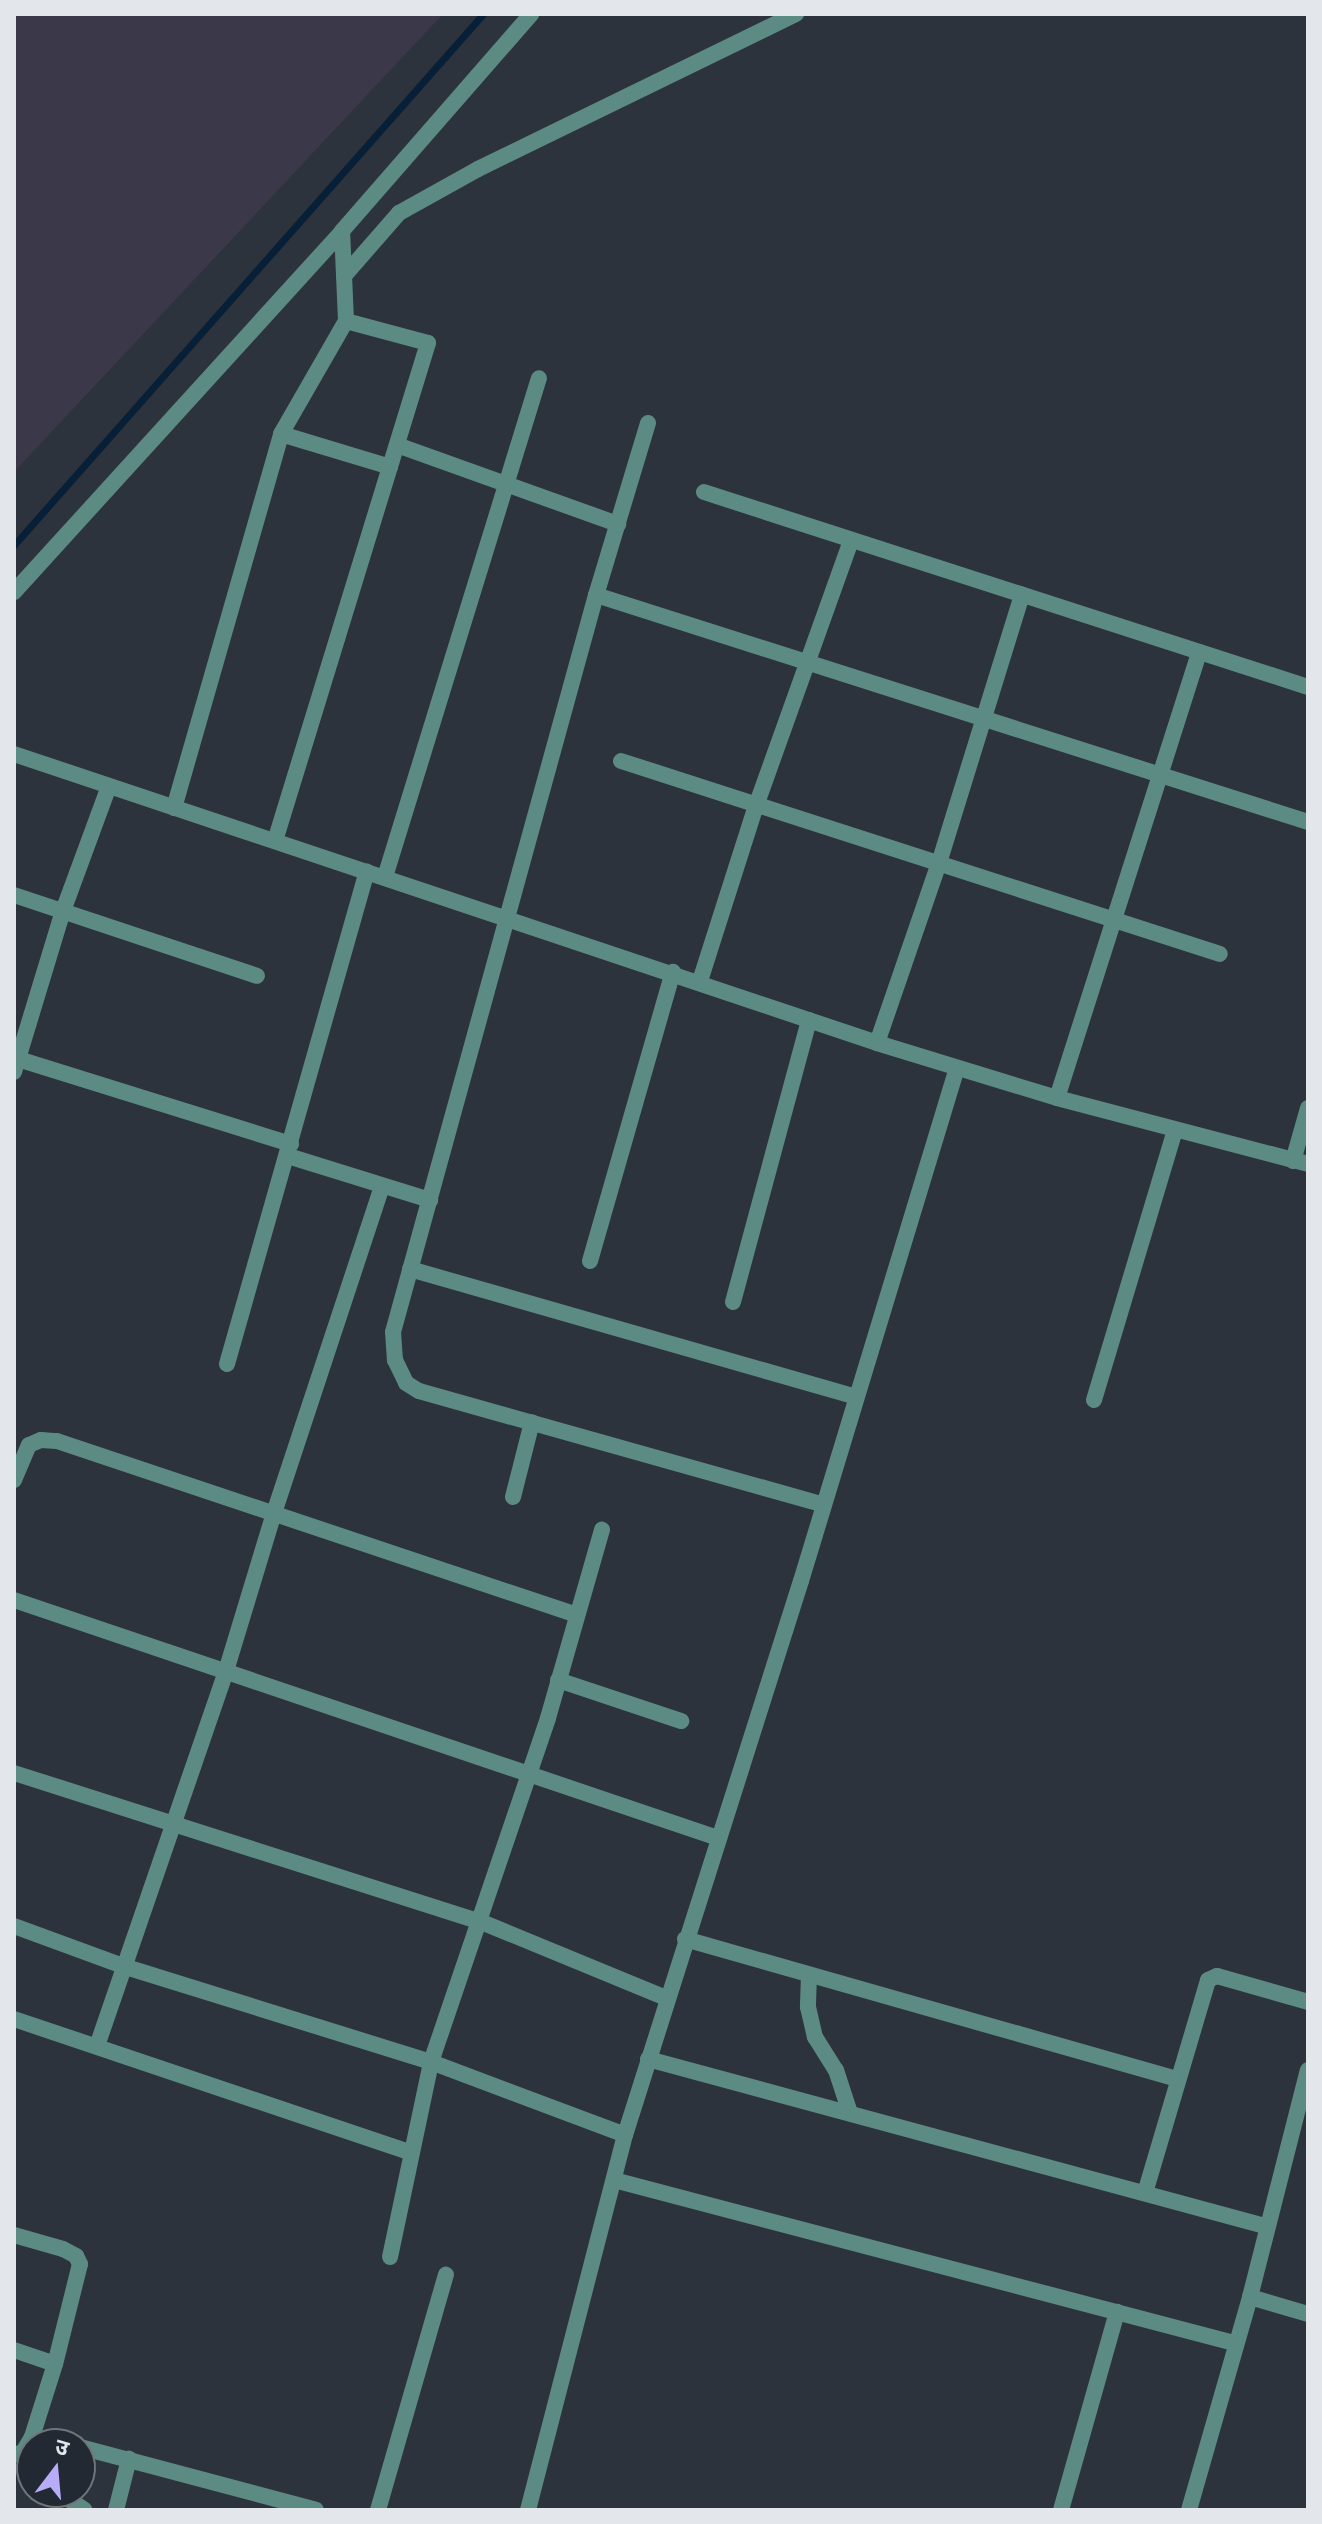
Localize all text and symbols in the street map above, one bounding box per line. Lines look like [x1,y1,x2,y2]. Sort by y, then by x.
north arrow [16,2428,96,2508]
text: उ [52,2431,72,2463]

